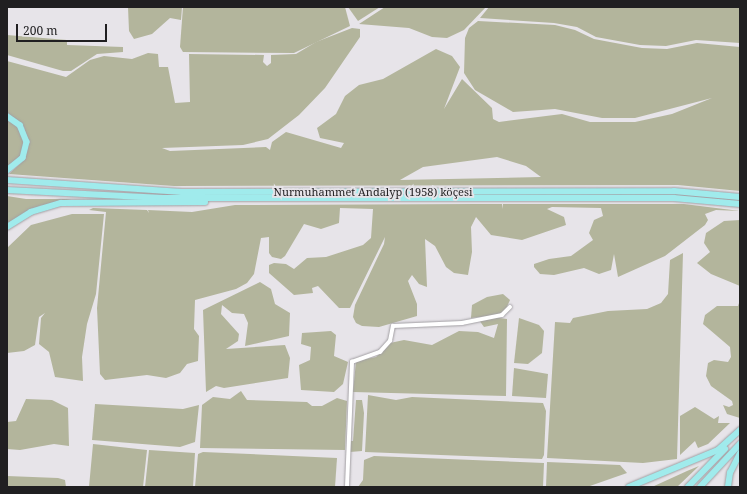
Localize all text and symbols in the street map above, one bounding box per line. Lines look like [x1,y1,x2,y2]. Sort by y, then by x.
scale bar [18,16,109,42]
text: 200 m [23,22,58,39]
street label: Nurmuhammet Andalyp (1958) köçesi [274,185,472,199]

